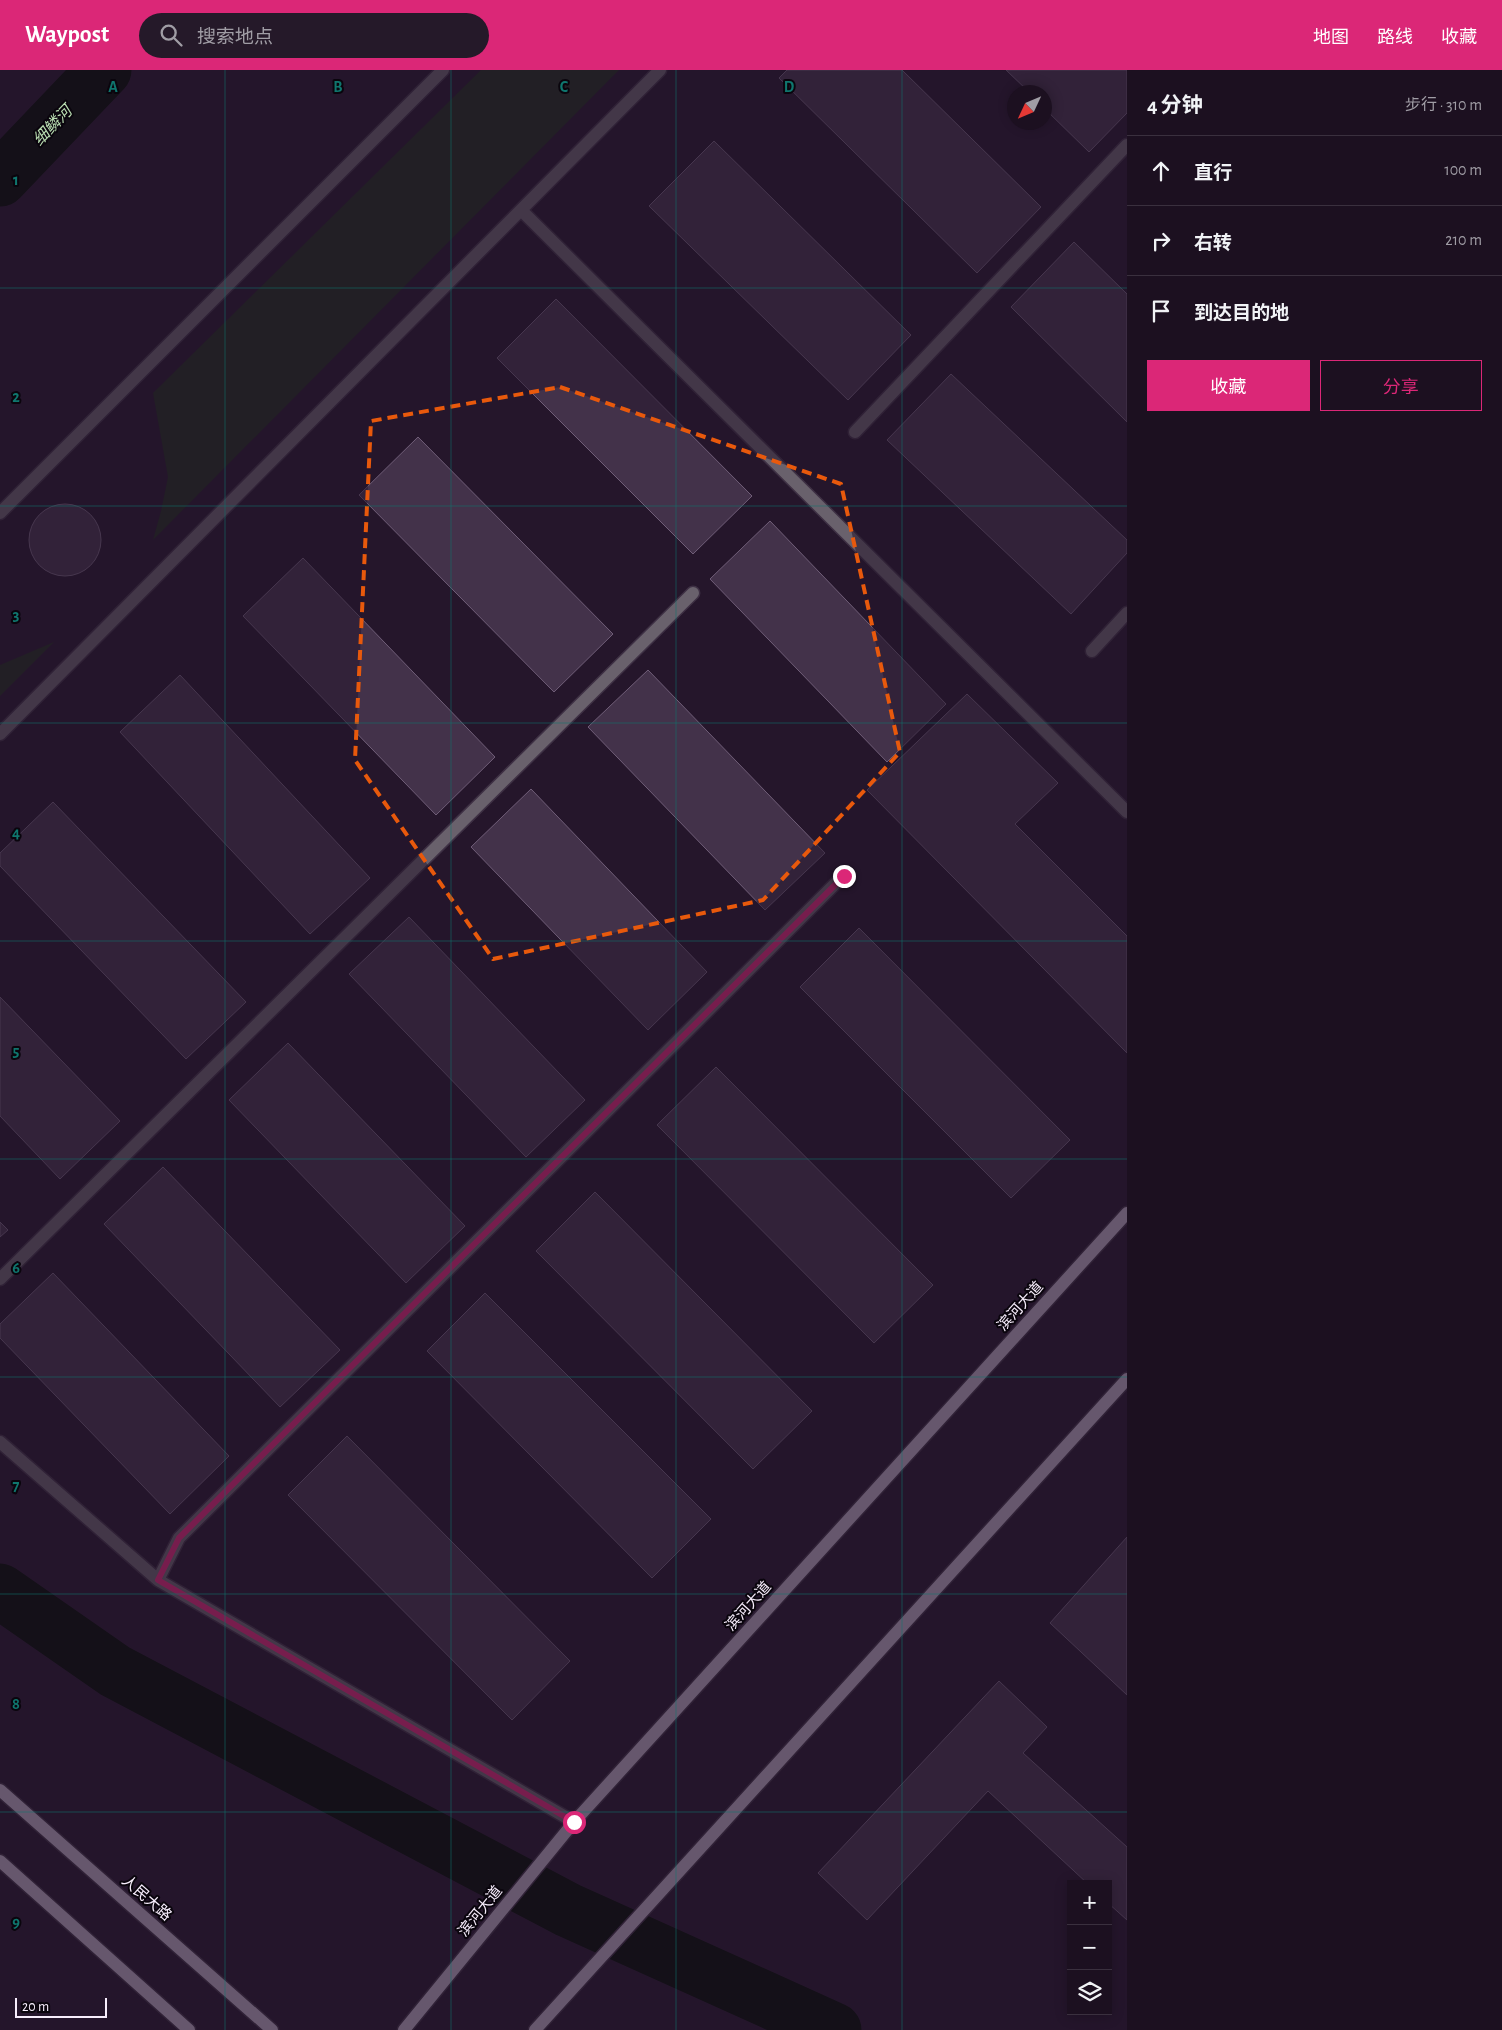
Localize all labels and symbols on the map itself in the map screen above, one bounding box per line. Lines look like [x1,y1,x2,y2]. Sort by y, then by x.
text: A [108,79,118,95]
text: B [333,79,343,95]
text: C [560,79,569,95]
text: D [784,79,795,95]
north arrow [1007,85,1052,130]
water label: 细鳞河 [30,100,77,149]
text: 1 [13,172,19,188]
text: 2 [12,389,20,405]
text: 3 [13,607,20,623]
text: 4 [12,825,20,841]
route end [833,865,856,888]
text: 5 [13,1043,20,1059]
text: 6 [12,1260,20,1276]
street label: 滨河大道 [994,1278,1046,1334]
text: 7 [13,1478,20,1494]
street label: 滨河大道 [722,1578,774,1634]
text: 8 [12,1696,20,1712]
route start [563,1811,586,1834]
street label: 人民大路 [119,1872,175,1924]
street label: 滨河大道 [455,1883,505,1939]
text: 9 [12,1914,20,1930]
scale bar [15,1995,108,2018]

